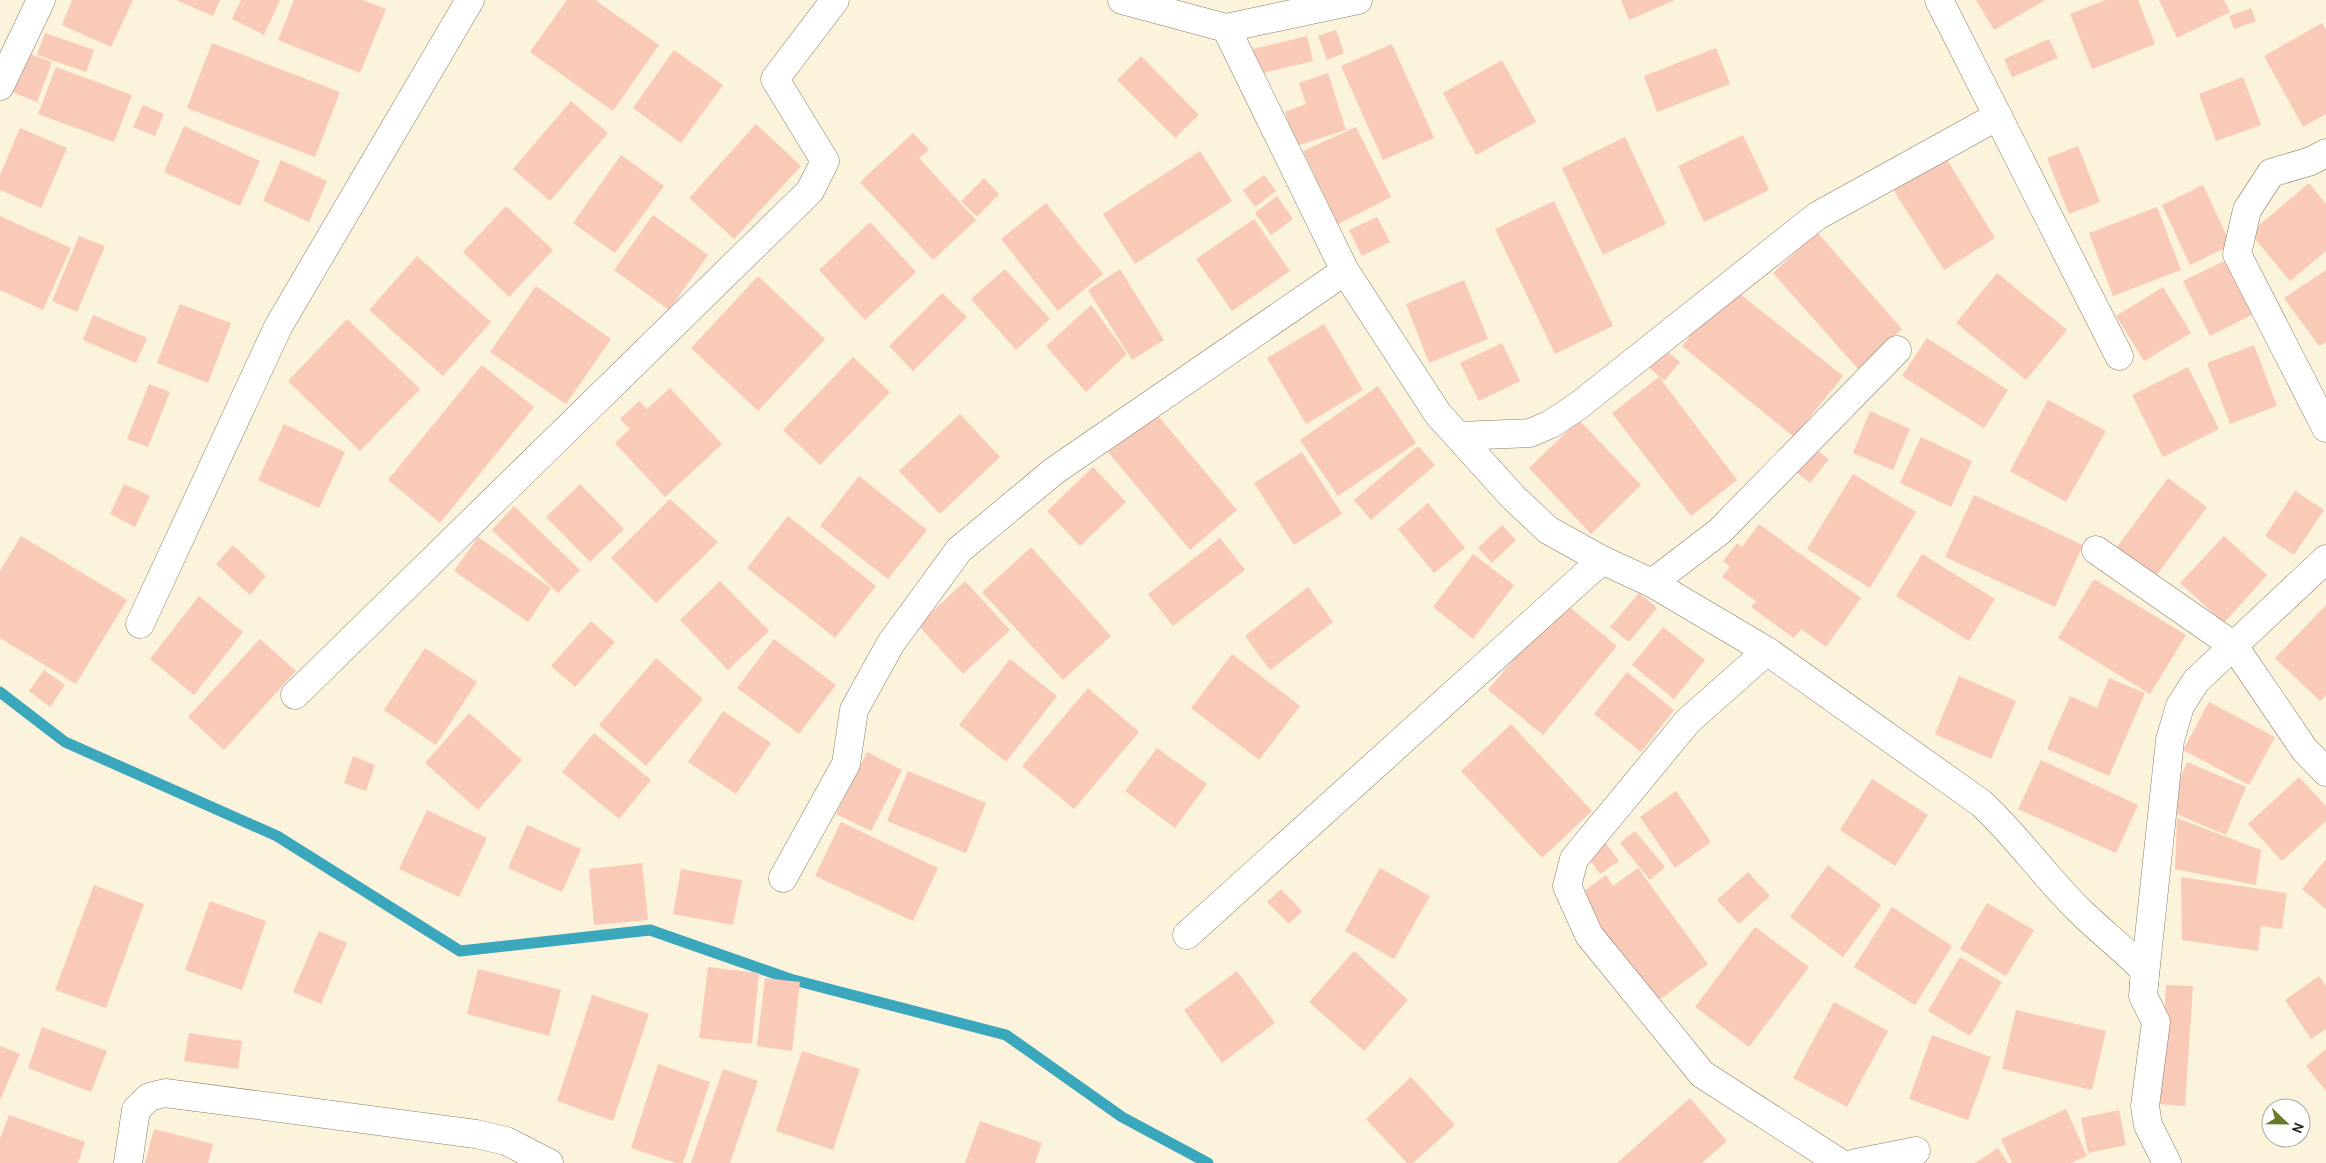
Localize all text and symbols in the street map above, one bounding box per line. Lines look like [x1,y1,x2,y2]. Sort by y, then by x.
north arrow [2261,1098,2311,1148]
text: N [2288,1120,2308,1136]

